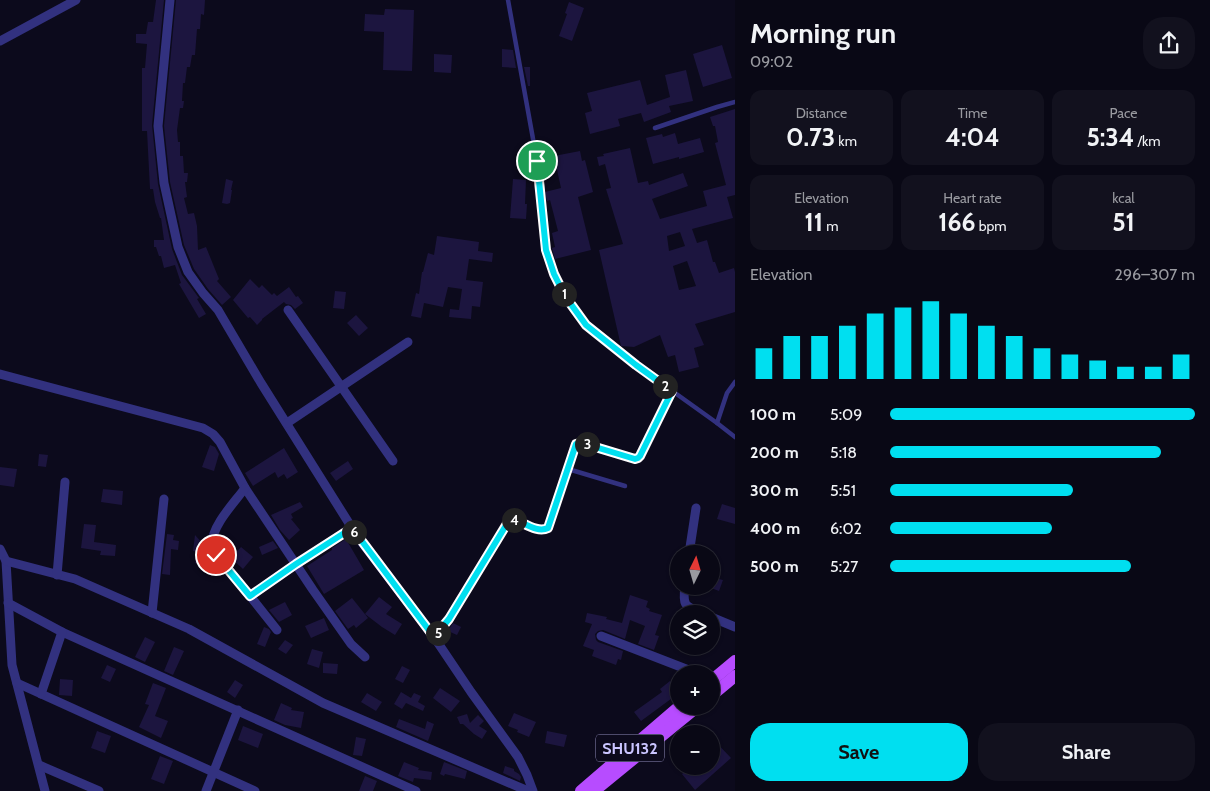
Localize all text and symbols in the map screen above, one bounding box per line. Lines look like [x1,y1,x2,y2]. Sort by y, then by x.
text: Morning run [750,16,896,50]
button: share [1143,17,1195,69]
text: 09:02 [750,52,793,71]
text: Distance [796,104,847,122]
text: Time [958,104,987,122]
text: Pace [1110,104,1137,122]
text: 0.73 [786,122,835,152]
text: 4:04 [945,122,1000,152]
text: 5:34 [1086,122,1134,152]
text: km [835,132,857,150]
text: /km [1134,132,1161,150]
pin [516,140,558,182]
icon: arrive [523,147,551,175]
text: Elevation [794,189,849,207]
text: Heart rate [943,189,1002,207]
text: kcal [1112,189,1135,207]
text: 11 [805,207,823,237]
text: 166 [938,207,976,237]
text: 51 [1112,207,1135,237]
text: m [823,217,838,235]
text: bpm [976,217,1007,235]
text: Elevation [750,265,813,284]
text: 296–307 m [1115,265,1195,284]
pin: 1 [552,282,576,306]
text: 1 [562,285,567,303]
pin: 2 [652,374,678,398]
text: 2 [662,377,669,395]
text: 100 m [750,405,796,424]
text: 5:09 [830,405,862,424]
pin: 3 [574,432,600,456]
text: 3 [584,435,591,453]
text: 200 m [750,443,799,462]
text: 5:18 [830,443,857,462]
text: 300 m [750,481,799,500]
text: 5:51 [830,481,856,500]
pin: 4 [502,508,526,532]
text: 4 [510,511,519,529]
text: 400 m [750,519,800,538]
text: 6:02 [830,519,862,538]
pin: 6 [342,520,366,544]
text: 6 [351,523,358,541]
pin [195,534,237,576]
icon: check [202,541,230,569]
north arrow [670,545,720,595]
map controls [670,545,720,775]
text: 500 m [750,557,799,576]
text: 5:27 [830,557,858,576]
button: layers [670,605,720,655]
pin: 5 [426,620,450,646]
text: 5 [435,624,442,642]
button: + [670,665,720,715]
button: Save [750,723,968,781]
button: Share [978,723,1195,781]
button: − [670,725,720,775]
road number: SHU132 [596,734,664,761]

